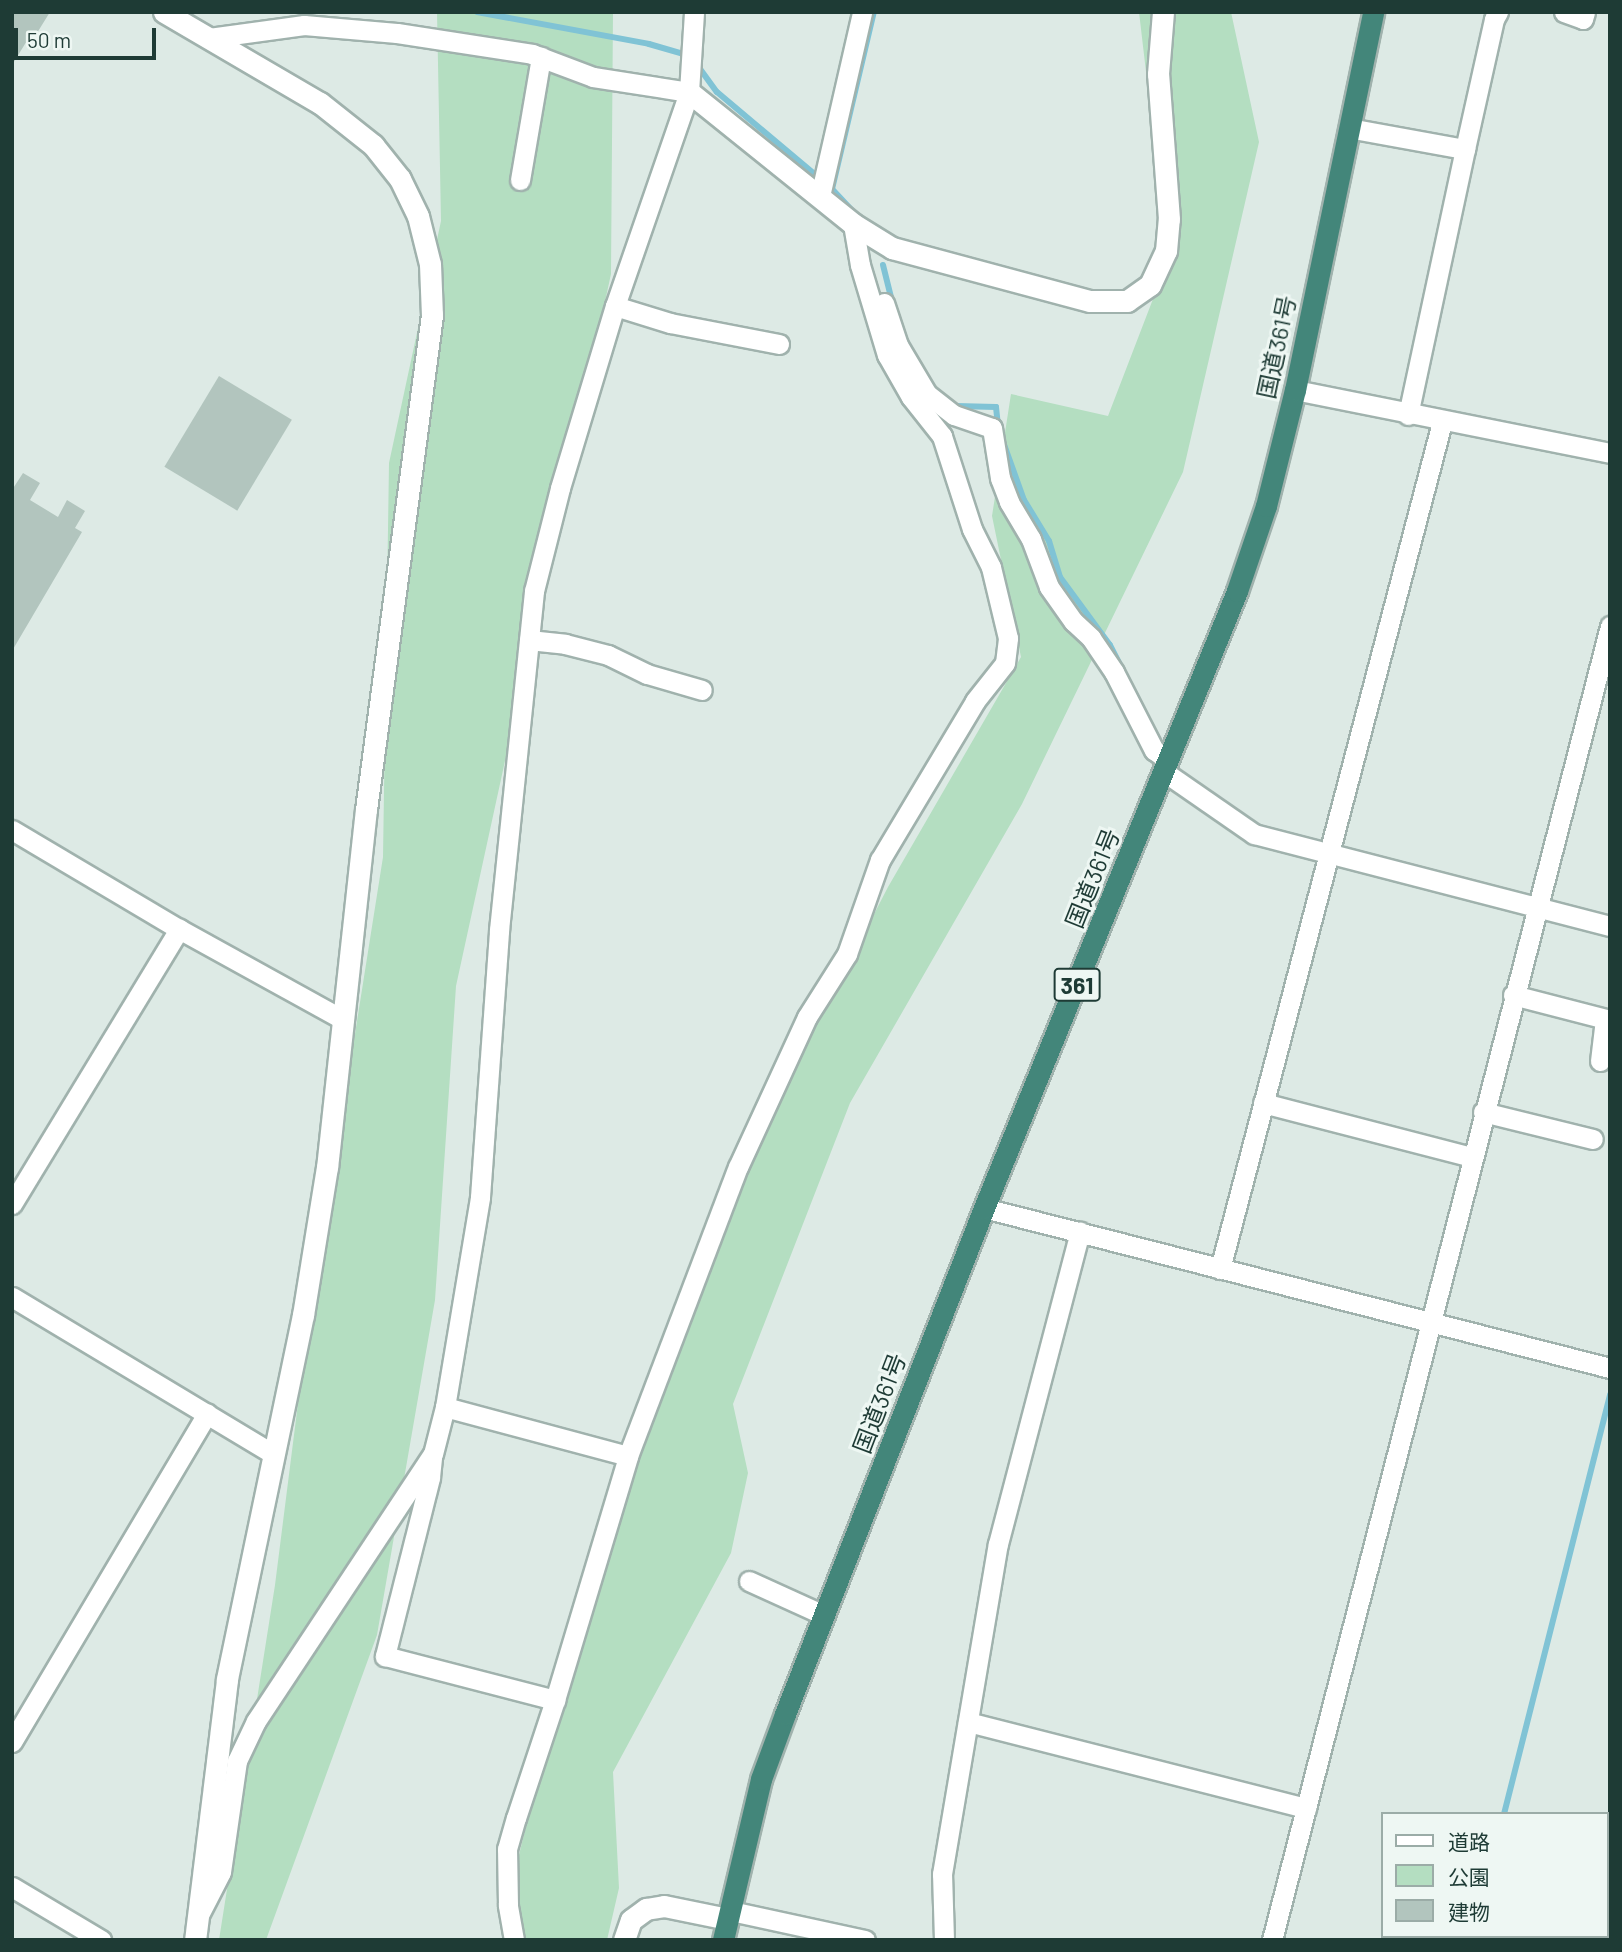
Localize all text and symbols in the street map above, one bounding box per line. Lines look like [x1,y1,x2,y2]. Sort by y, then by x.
scale bar [18,14,159,58]
text: 50 m [27,27,71,52]
street label: 国道361号 [1251,293,1301,401]
street label: 国道361号 [1059,824,1125,932]
road number: 361 [1052,966,1102,1004]
street label: 国道361号 [847,1349,911,1457]
legend [1380,1812,1608,1938]
text: 道路 [1448,1829,1490,1854]
text: 公園 [1448,1864,1490,1889]
text: 建物 [1448,1899,1490,1924]

